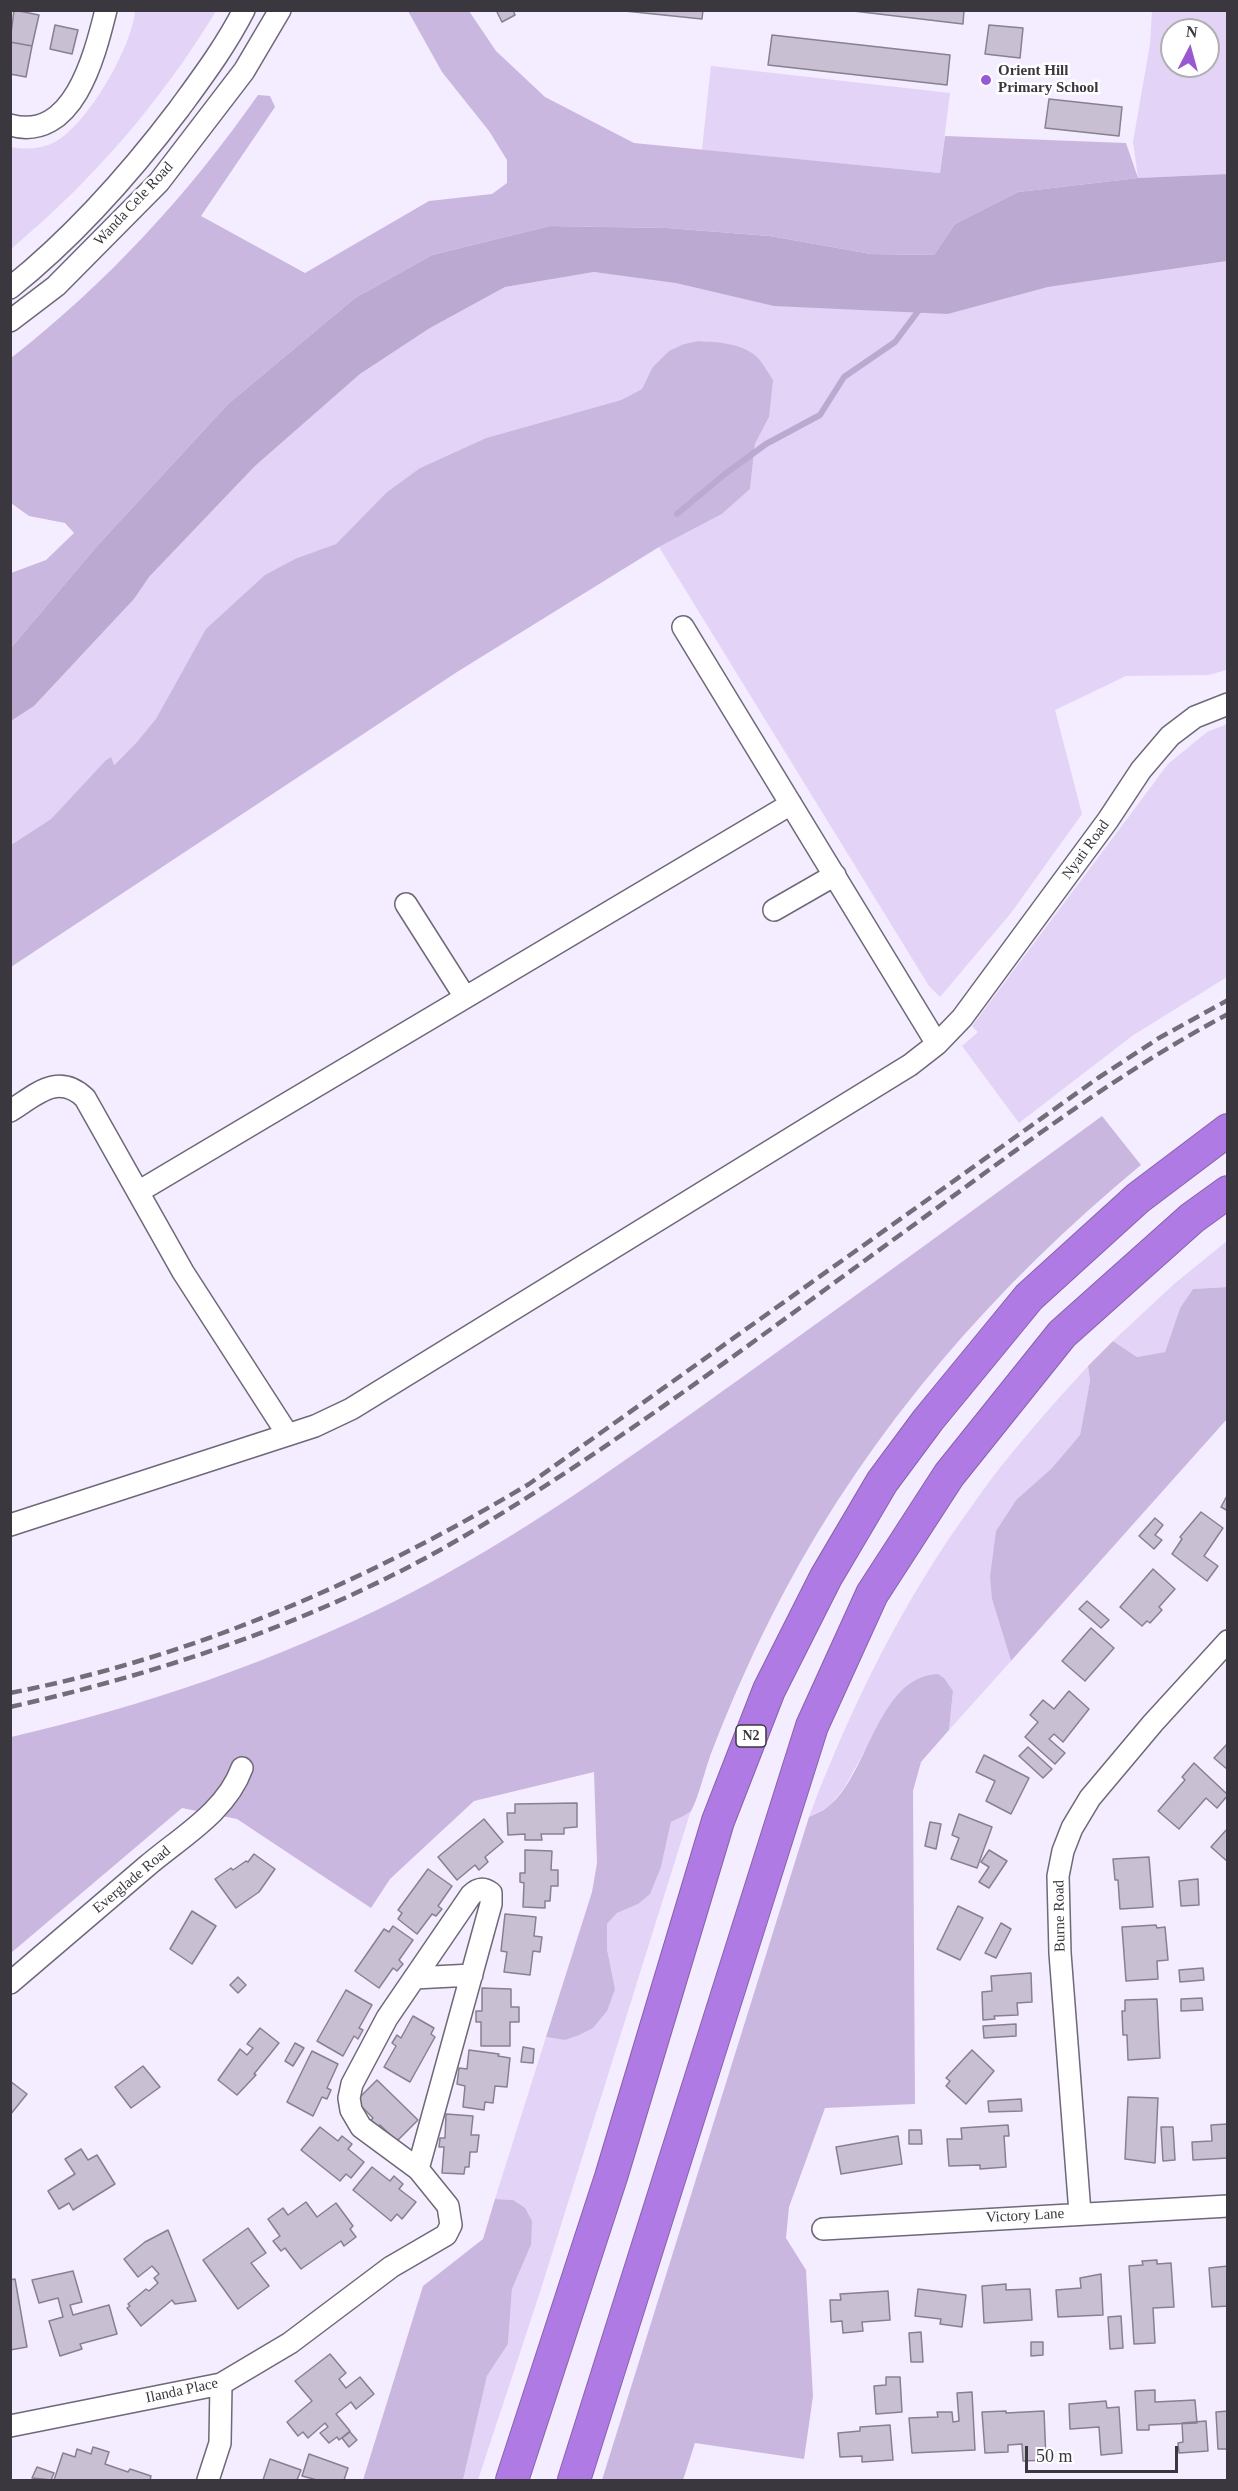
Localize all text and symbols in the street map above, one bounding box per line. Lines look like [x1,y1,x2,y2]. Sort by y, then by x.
north arrow [1160,18,1220,78]
text: N [1185,23,1198,41]
place label: Orient Hill Primary School [998,62,1098,97]
marker: Orient Hill Primary School [979,73,993,87]
street label: Wanda Cele Road [91,158,177,250]
street label: Nyati Road [1059,817,1113,883]
road number: N2 [736,1725,766,1747]
street label: Everglade Road [89,1842,175,1918]
street label: Burne Road [1050,1880,1070,1952]
street label: Victory Lane [985,2205,1065,2227]
street label: Ilanda Place [144,2375,220,2407]
scale bar [1028,2434,1181,2472]
text: 50 m [1036,2446,1073,2466]

